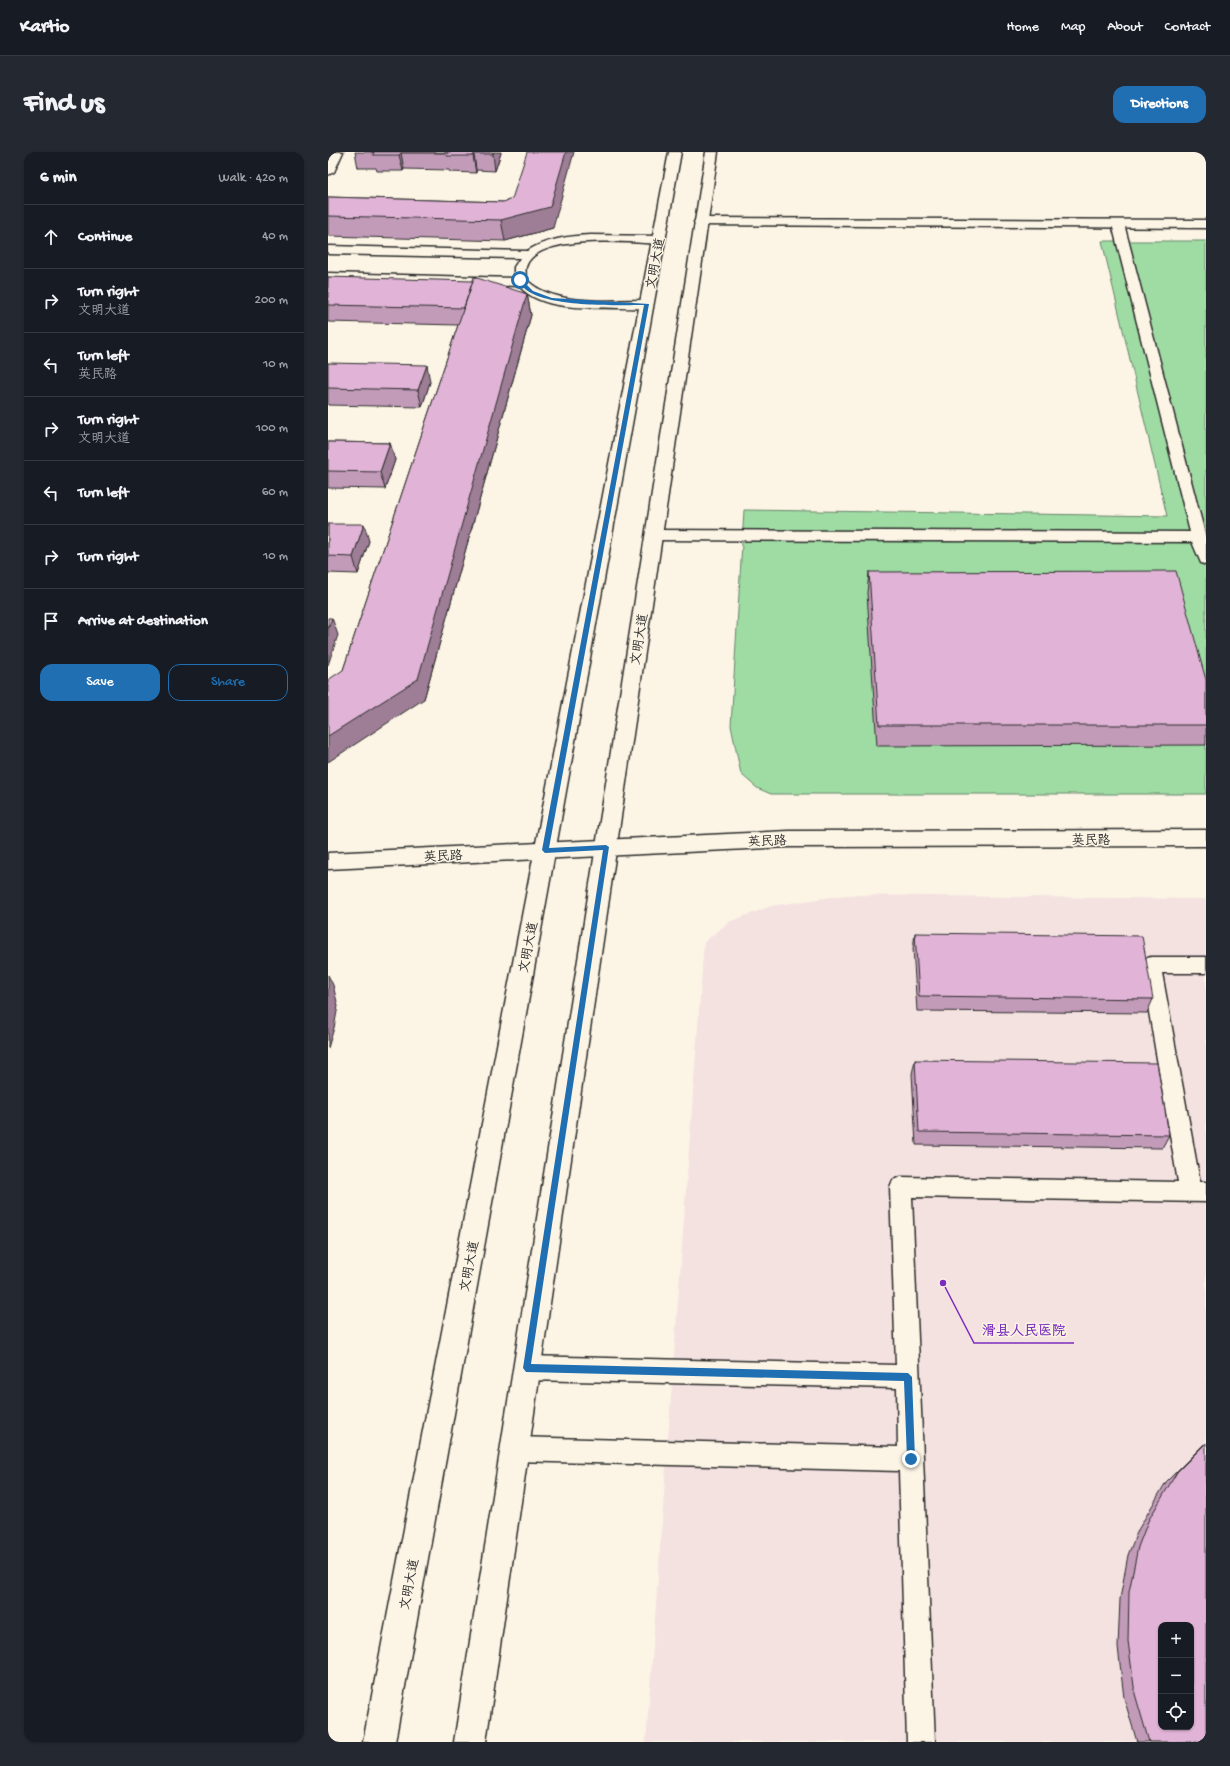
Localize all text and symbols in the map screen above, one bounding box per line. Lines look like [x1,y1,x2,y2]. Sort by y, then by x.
text: Kartio [20,16,69,39]
text: Home [1007,19,1039,36]
text: Map [1061,19,1085,36]
text: About [1107,19,1143,36]
text: Contact [1165,19,1210,36]
button: Directions [1113,86,1206,123]
text: Find us [24,88,104,121]
text: 6 min [40,168,76,188]
text: Walk · 420 m [219,171,288,186]
icon: ahead [40,226,62,248]
text: Continue [78,228,132,246]
text: 40 m [262,229,288,244]
street label: 文明大道 [643,236,669,290]
route start [511,271,529,289]
text: Turn right [78,283,138,301]
icon: right [40,290,62,312]
text: 200 m [255,293,288,308]
text: 文明大道 [78,304,130,319]
text: Turn left [78,347,129,365]
icon: left [40,354,62,376]
text: 10 m [263,357,288,372]
text: 英民路 [78,368,117,383]
text: Turn right [78,411,138,429]
icon: right [40,418,62,440]
text: 100 m [256,421,288,436]
text: 文明大道 [78,432,130,447]
icon: left [40,482,62,504]
text: Turn left [78,484,129,502]
text: 60 m [262,485,288,500]
icon: right [40,546,62,568]
text: Turn right [78,548,138,566]
text: 10 m [263,549,288,564]
icon: arrive [40,610,62,632]
text: Arrive at destination [78,612,208,630]
street label: 文明大道 [628,612,652,666]
button: Save [40,664,160,701]
button: Share [168,664,288,701]
street label: 英民路 [747,833,787,851]
street label: 英民路 [1071,833,1111,849]
street label: 英民路 [423,848,463,866]
street label: 文明大道 [516,920,542,974]
street label: 文明大道 [457,1239,483,1293]
callout: 滑县人民医院 [974,1317,1074,1343]
text: 滑县人民医院 [982,1323,1066,1341]
route end [902,1450,920,1468]
street label: 文明大道 [397,1557,423,1611]
map controls [1158,1622,1194,1730]
button: + [1158,1622,1194,1658]
button: − [1158,1658,1194,1694]
button: locate [1158,1694,1194,1730]

